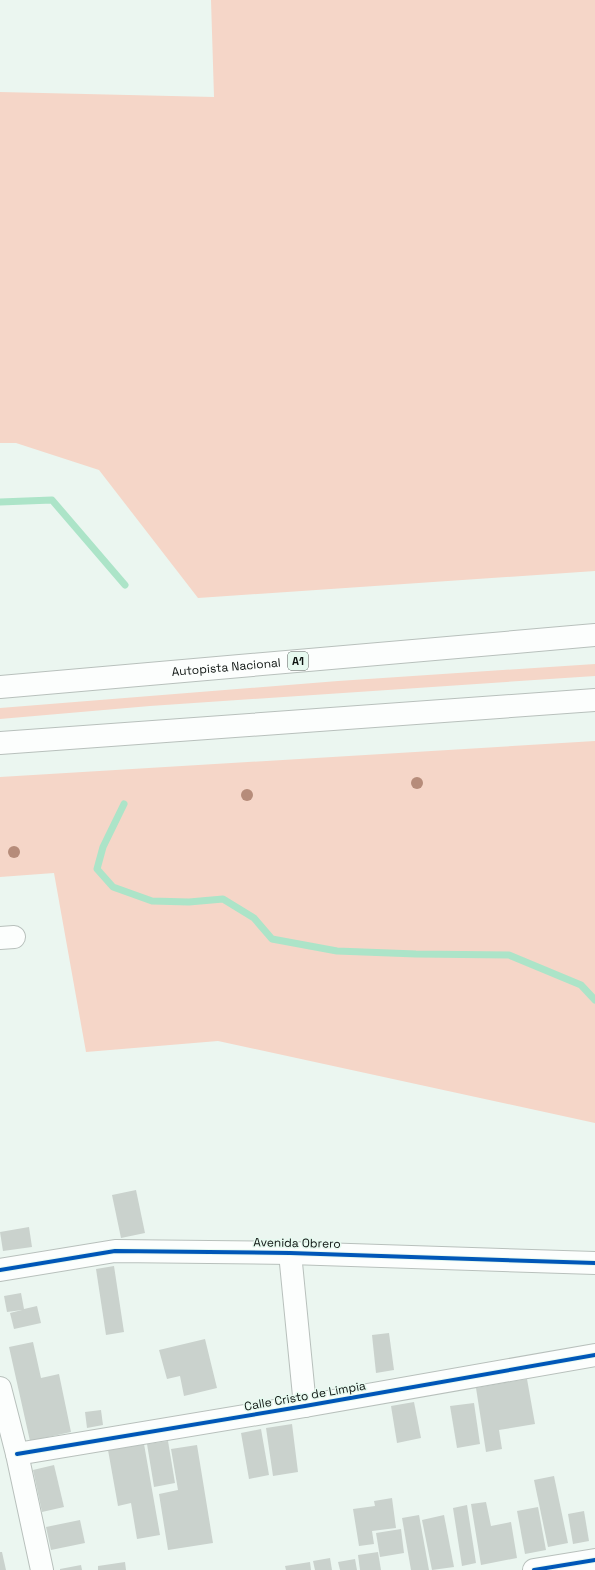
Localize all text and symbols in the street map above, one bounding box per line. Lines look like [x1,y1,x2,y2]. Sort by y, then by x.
road number: A1 [288,652,308,670]
street label: Autopista Nacional [171,654,281,680]
street label: Avenida Obrero [253,1234,341,1252]
street label: Calle Cristo de Limpia [243,1377,367,1415]

